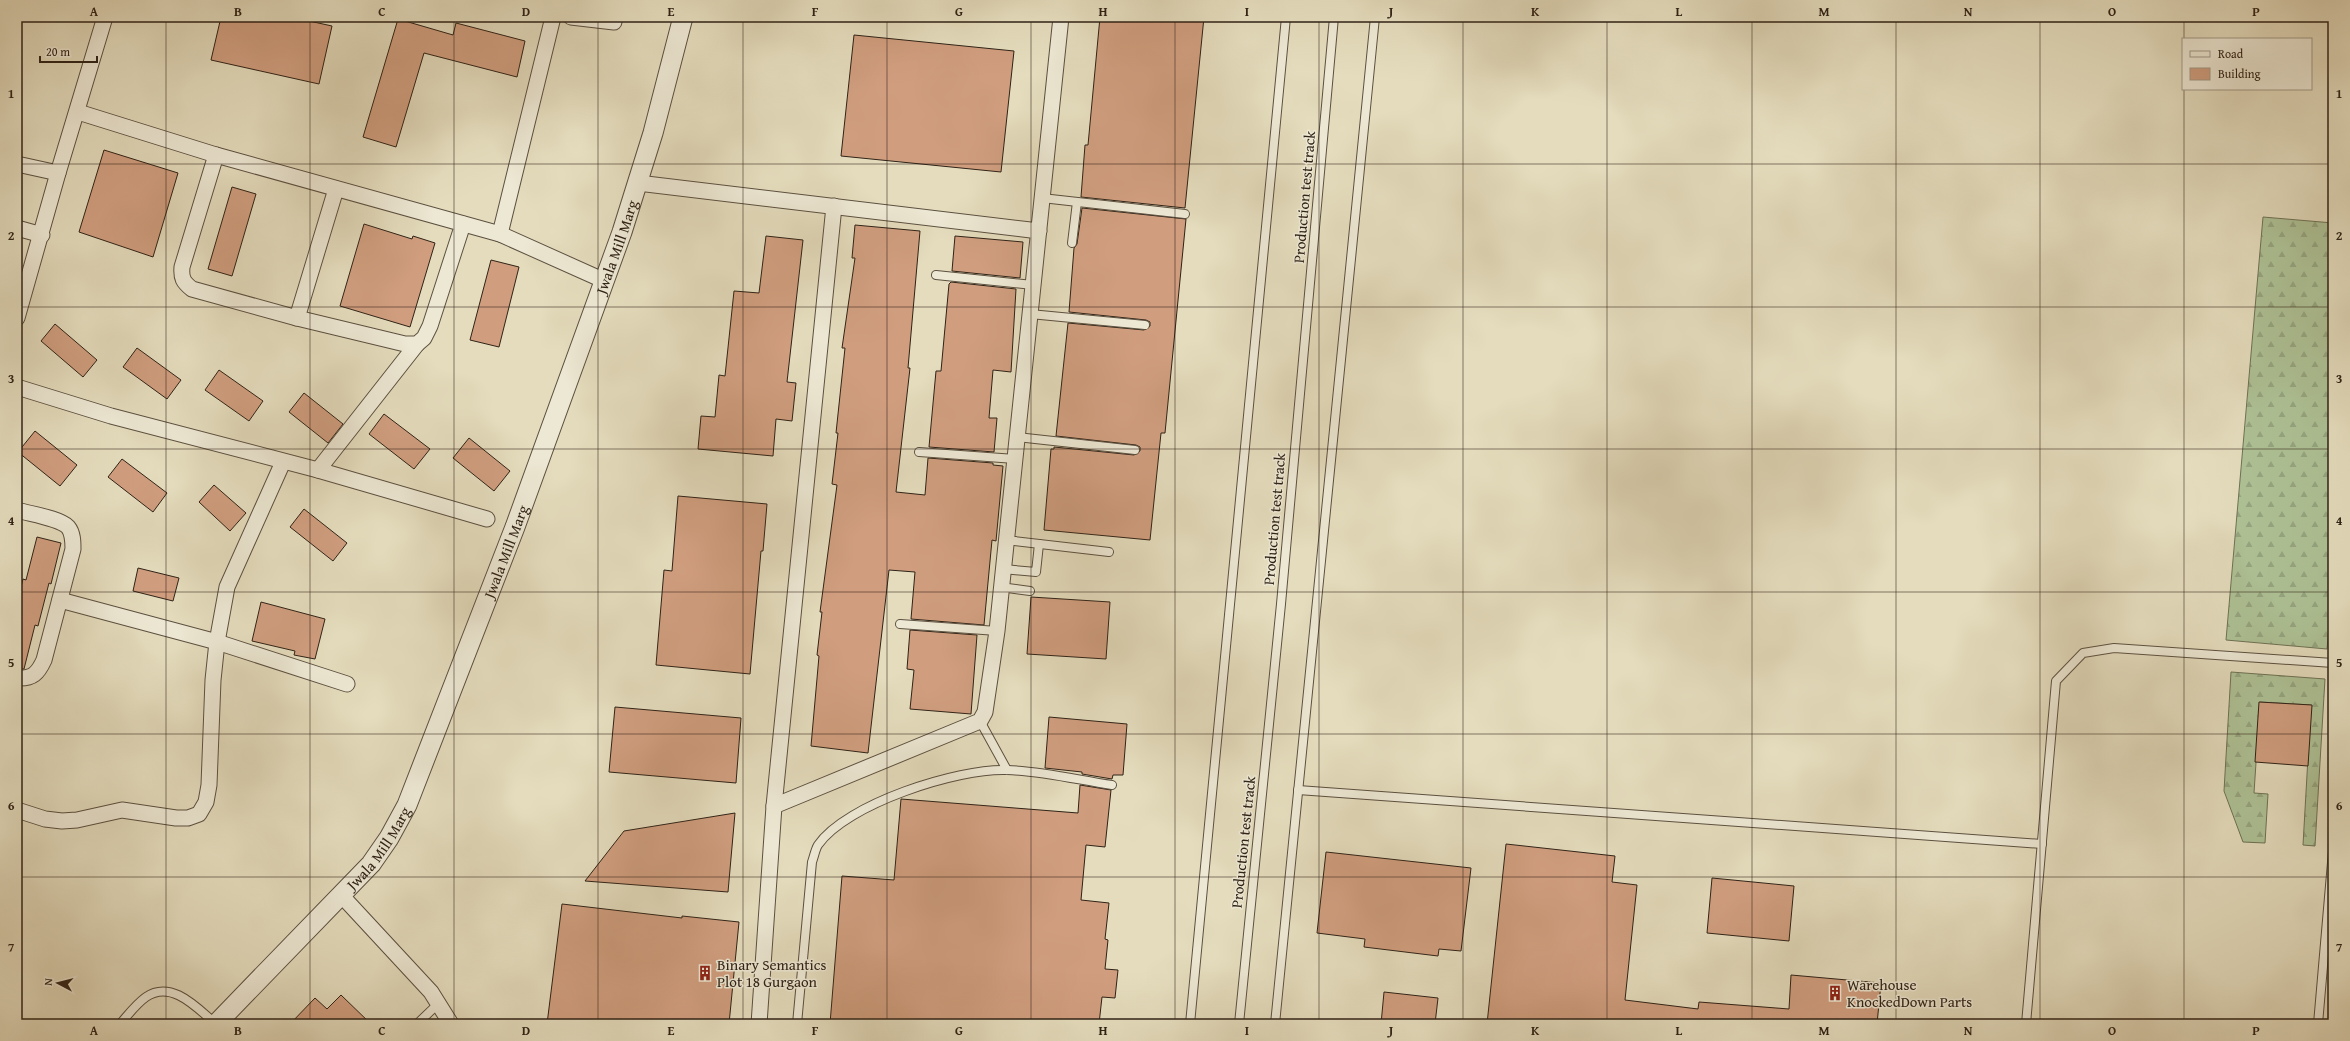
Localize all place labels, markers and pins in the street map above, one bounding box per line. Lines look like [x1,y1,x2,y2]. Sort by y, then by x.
place label: Binary Semantics Plot 18 Gurgaon [717,954,826,992]
building icon: Binary Semantics Plot 18 Gurgaon [696,964,714,982]
place label: Warehouse KnockedDown Parts [1847,974,1972,1012]
building icon: Warehouse KnockedDown Parts [1826,984,1844,1002]

